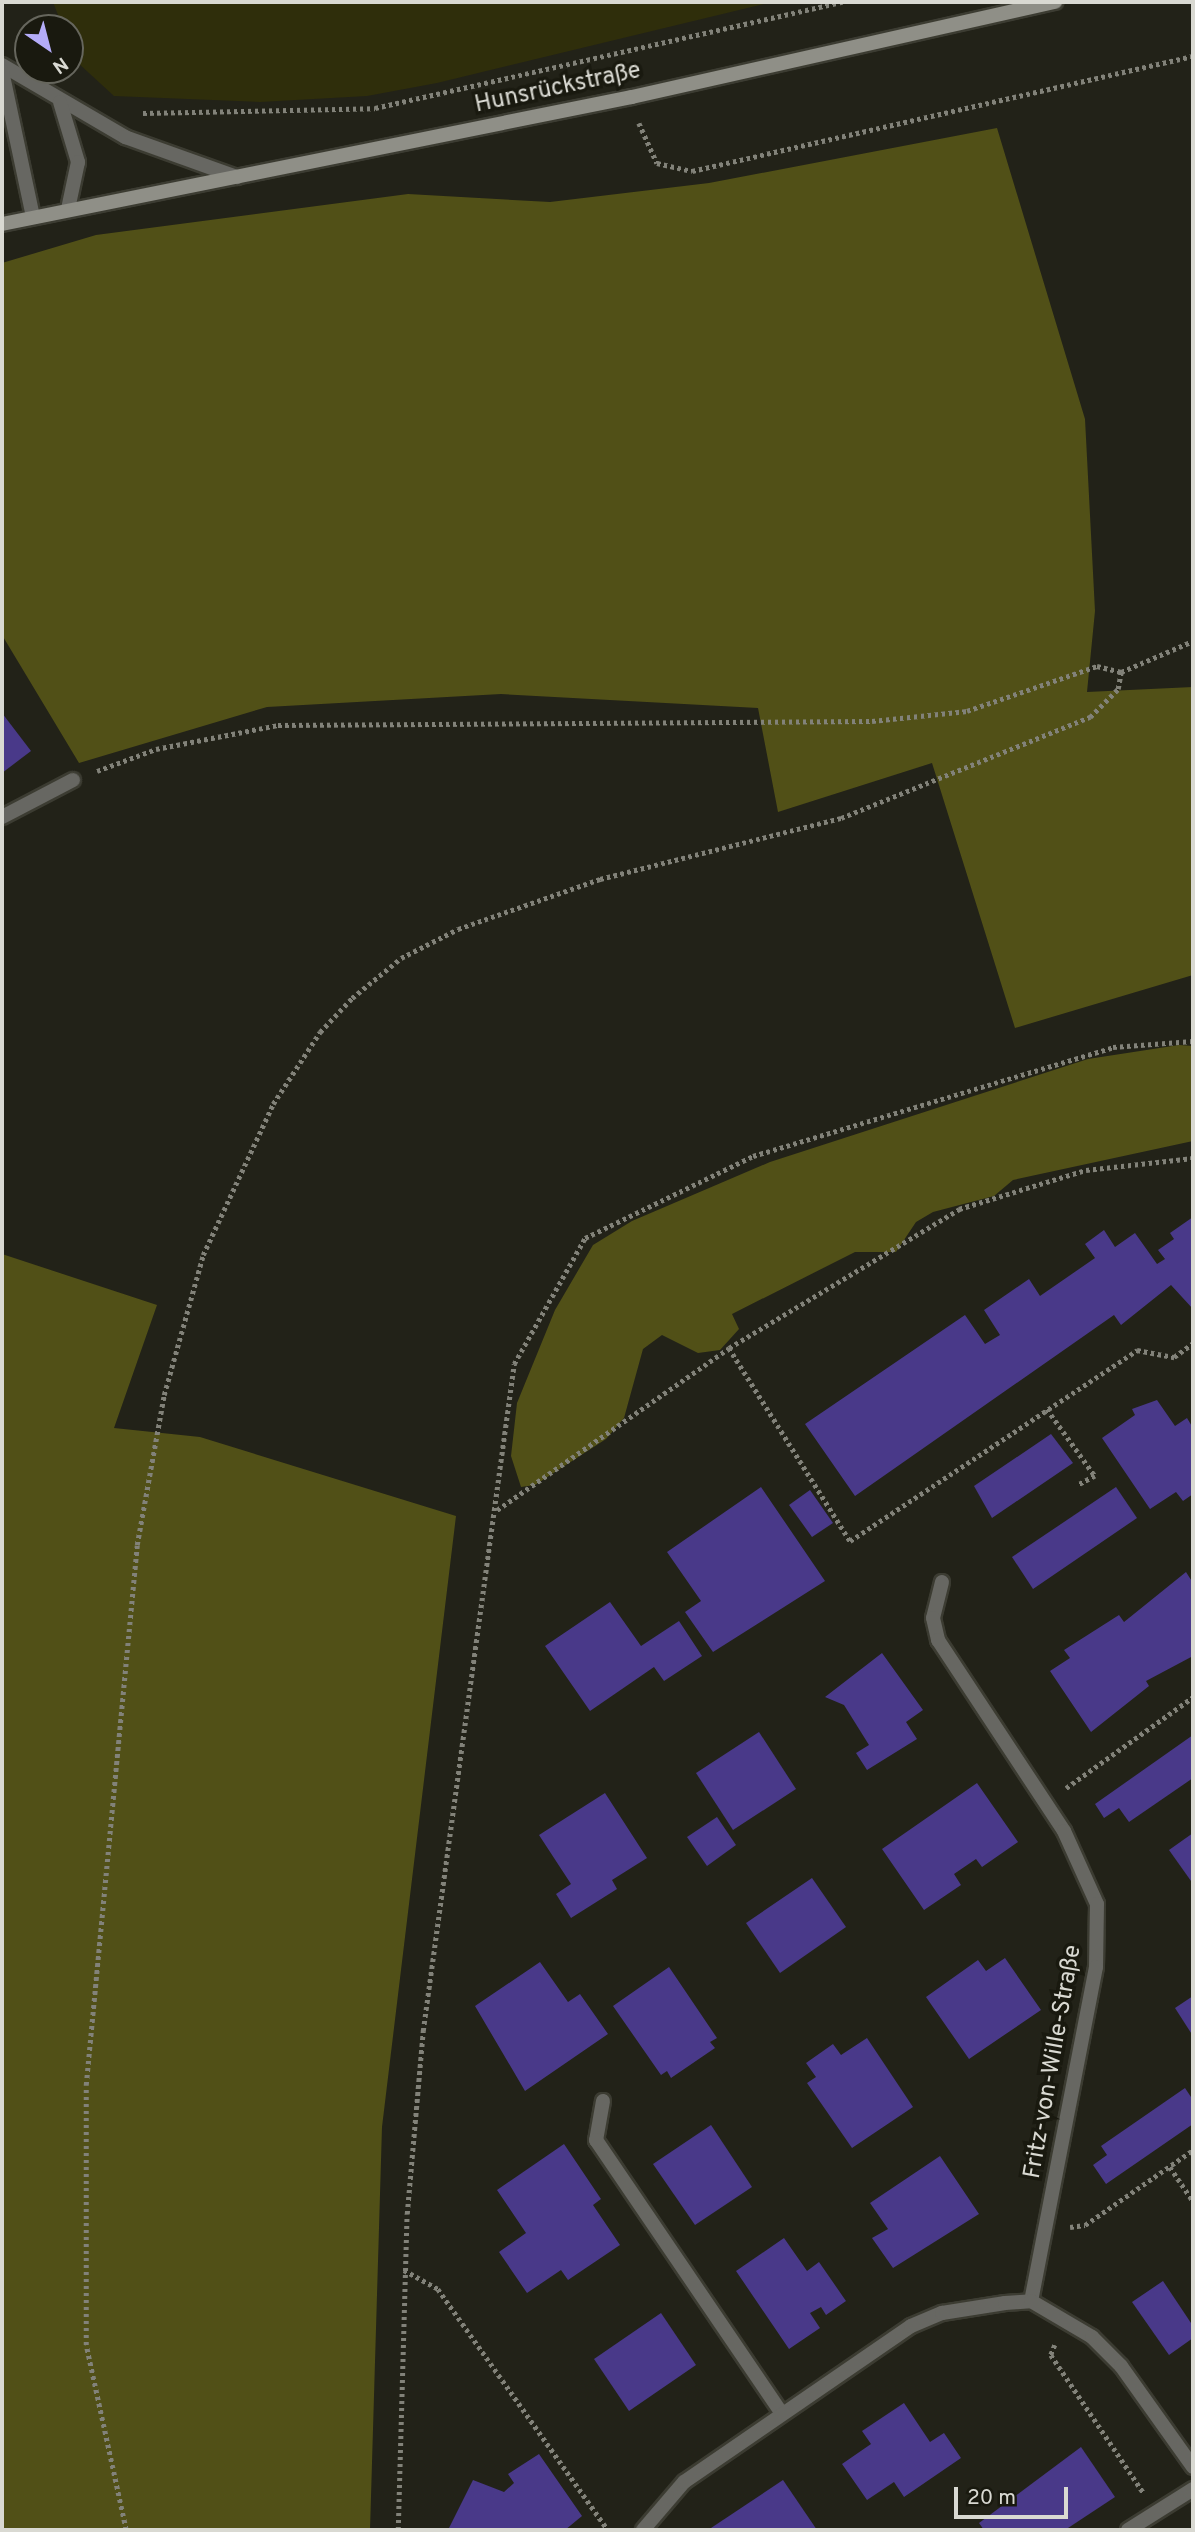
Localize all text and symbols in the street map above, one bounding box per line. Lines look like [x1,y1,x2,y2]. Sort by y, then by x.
north arrow [14,14,84,84]
text: N [47,51,72,78]
street label: Hunsrückstraße [472,57,644,121]
street label: Fritz-von-Wille-Straße [1019,1943,1089,2181]
scale bar [957,2472,1071,2516]
text: 20 m [967,2485,1016,2512]

